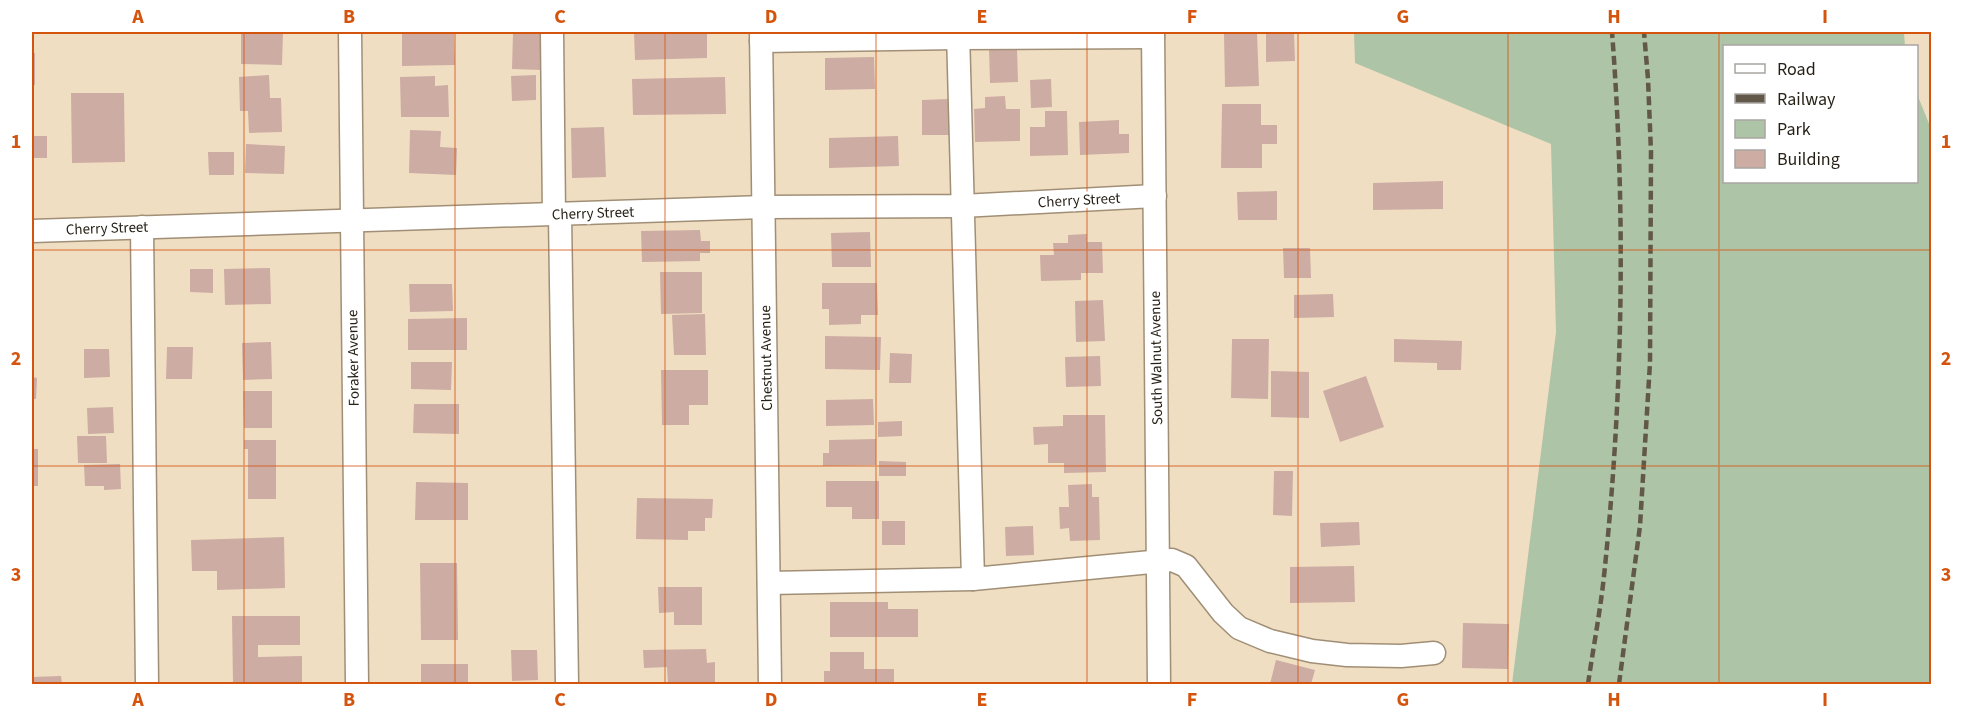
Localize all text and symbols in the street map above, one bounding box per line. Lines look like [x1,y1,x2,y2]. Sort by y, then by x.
text: A [131,3,144,31]
text: B [343,3,355,31]
text: C [554,3,566,31]
text: D [765,3,777,31]
text: E [977,3,987,31]
text: F [1187,3,1197,31]
text: G [1397,3,1409,31]
text: H [1607,3,1621,31]
text: I [1822,3,1828,31]
legend [1723,45,1918,183]
text: Road [1777,57,1816,82]
text: Railway [1777,87,1836,112]
text: Park [1777,117,1811,142]
text: 1 [11,128,21,156]
text: 1 [1941,128,1951,156]
text: Building [1777,147,1840,172]
street label: Cherry Street [1037,188,1121,213]
street label: Cherry Street [551,202,635,225]
street label: Cherry Street [65,217,149,240]
street label: South Walnut Avenue [1145,291,1168,425]
street label: Chestnut Avenue [755,305,778,411]
street label: Foraker Avenue [342,309,365,407]
text: 2 [11,345,21,373]
text: 2 [1941,345,1951,373]
text: 3 [11,561,21,589]
text: 3 [1941,561,1951,589]
text: A [131,686,144,714]
text: B [343,686,355,714]
text: C [554,686,566,714]
text: D [765,686,777,714]
text: E [977,686,987,714]
text: F [1187,686,1197,714]
text: G [1397,686,1409,714]
text: H [1607,686,1621,714]
text: I [1822,686,1828,714]

